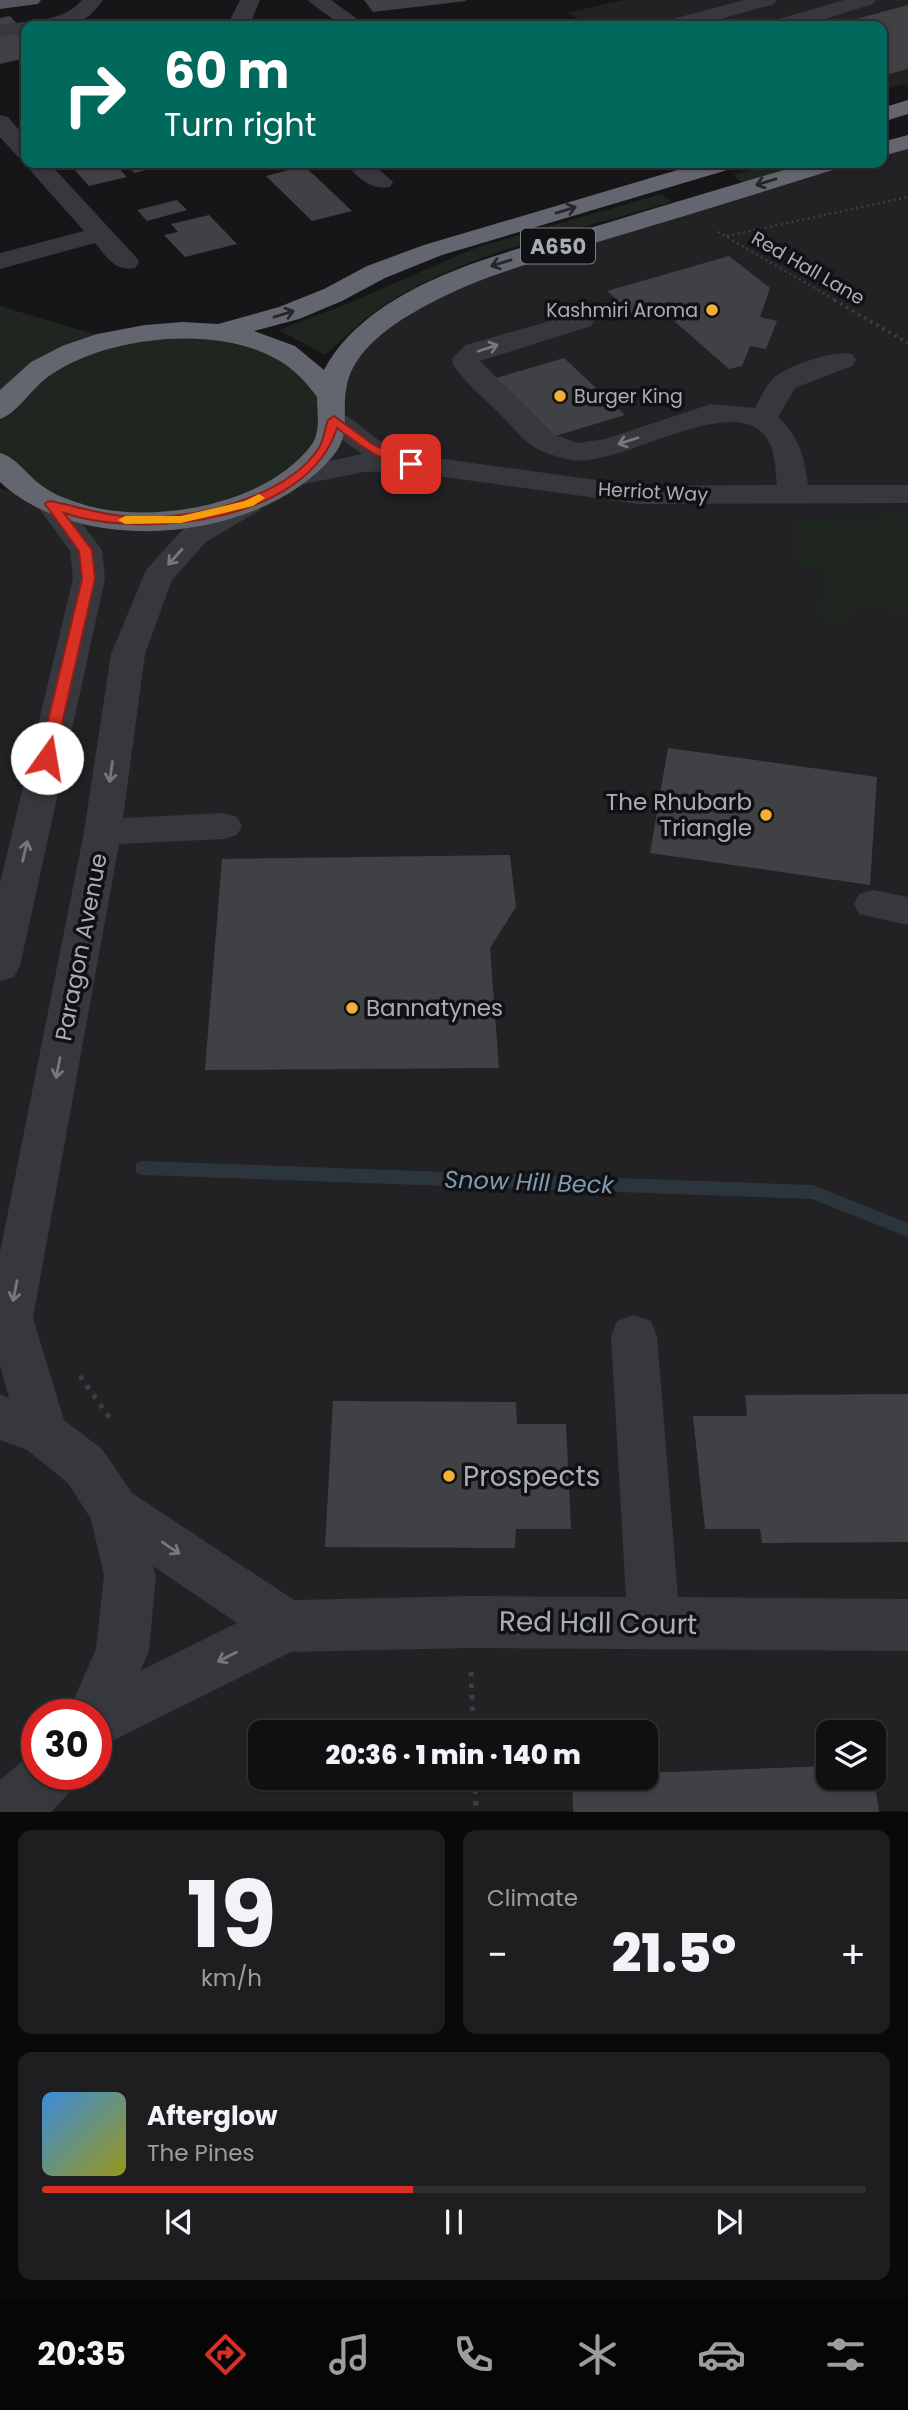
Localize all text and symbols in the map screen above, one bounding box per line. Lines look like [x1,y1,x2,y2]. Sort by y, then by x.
text: 60 m [164,37,289,105]
icon: right [49,49,140,140]
text: Turn right [164,102,316,147]
one-way arrow [755,177,777,190]
one-way arrow [554,203,576,216]
street label: Red Hall Lane [746,225,870,311]
road number: A650 [521,229,595,264]
one-way arrow [491,258,513,271]
place label: Kashmiri Aroma [546,297,698,324]
marker: Kashmiri Aroma [704,302,720,318]
one-way arrow [273,307,295,320]
one-way arrow [476,340,498,353]
place label: Burger King [574,383,683,410]
marker: Burger King [552,388,568,404]
pin [381,434,441,494]
one-way arrow [617,435,639,448]
icon: arrive [392,445,430,483]
street label: Herriot Way [597,476,709,508]
one-way arrow [167,548,183,566]
position arrow [10,721,84,795]
one-way arrow [105,760,118,782]
place label: The Rhubarb Triangle [606,786,752,844]
marker: The Rhubarb Triangle [758,807,774,823]
one-way arrow [19,840,32,863]
street label: Paragon Avenue [47,850,115,1044]
place label: Bannatynes [366,992,503,1024]
marker: Bannatynes [344,1000,360,1016]
one-way arrow [51,1056,64,1079]
water label: Snow Hill Beck [444,1163,616,1202]
one-way arrow [8,1279,22,1302]
place label: Prospects [463,1457,600,1496]
marker: Prospects [441,1468,457,1484]
one-way arrow [160,1541,180,1555]
street label: Red Hall Court [498,1602,698,1644]
one-way arrow [217,1650,237,1664]
speed limit sign: 30 [21,1699,112,1790]
map controls [816,1720,886,1790]
button: layers [816,1720,886,1790]
text: 20:36 · 1 min · 140 m [325,1737,581,1773]
text: 19 [186,1851,277,1979]
text: Climate [487,1882,578,1914]
text: 21.5° [612,1917,736,1990]
text: − [487,1928,508,1981]
text: + [840,1928,866,1981]
text: km/h [201,1962,262,1994]
text: Afterglow [147,2098,278,2134]
text: The Pines [147,2137,255,2169]
icon: previous [160,2203,198,2241]
icon: pause [435,2203,473,2241]
icon: next [710,2203,748,2241]
icon: directions [201,2330,250,2379]
icon: music [325,2330,374,2379]
icon: phone [449,2330,498,2379]
icon: climate [573,2330,622,2379]
icon: car [697,2330,746,2379]
icon: filters [821,2330,870,2379]
text: 20:35 [38,2331,126,2376]

